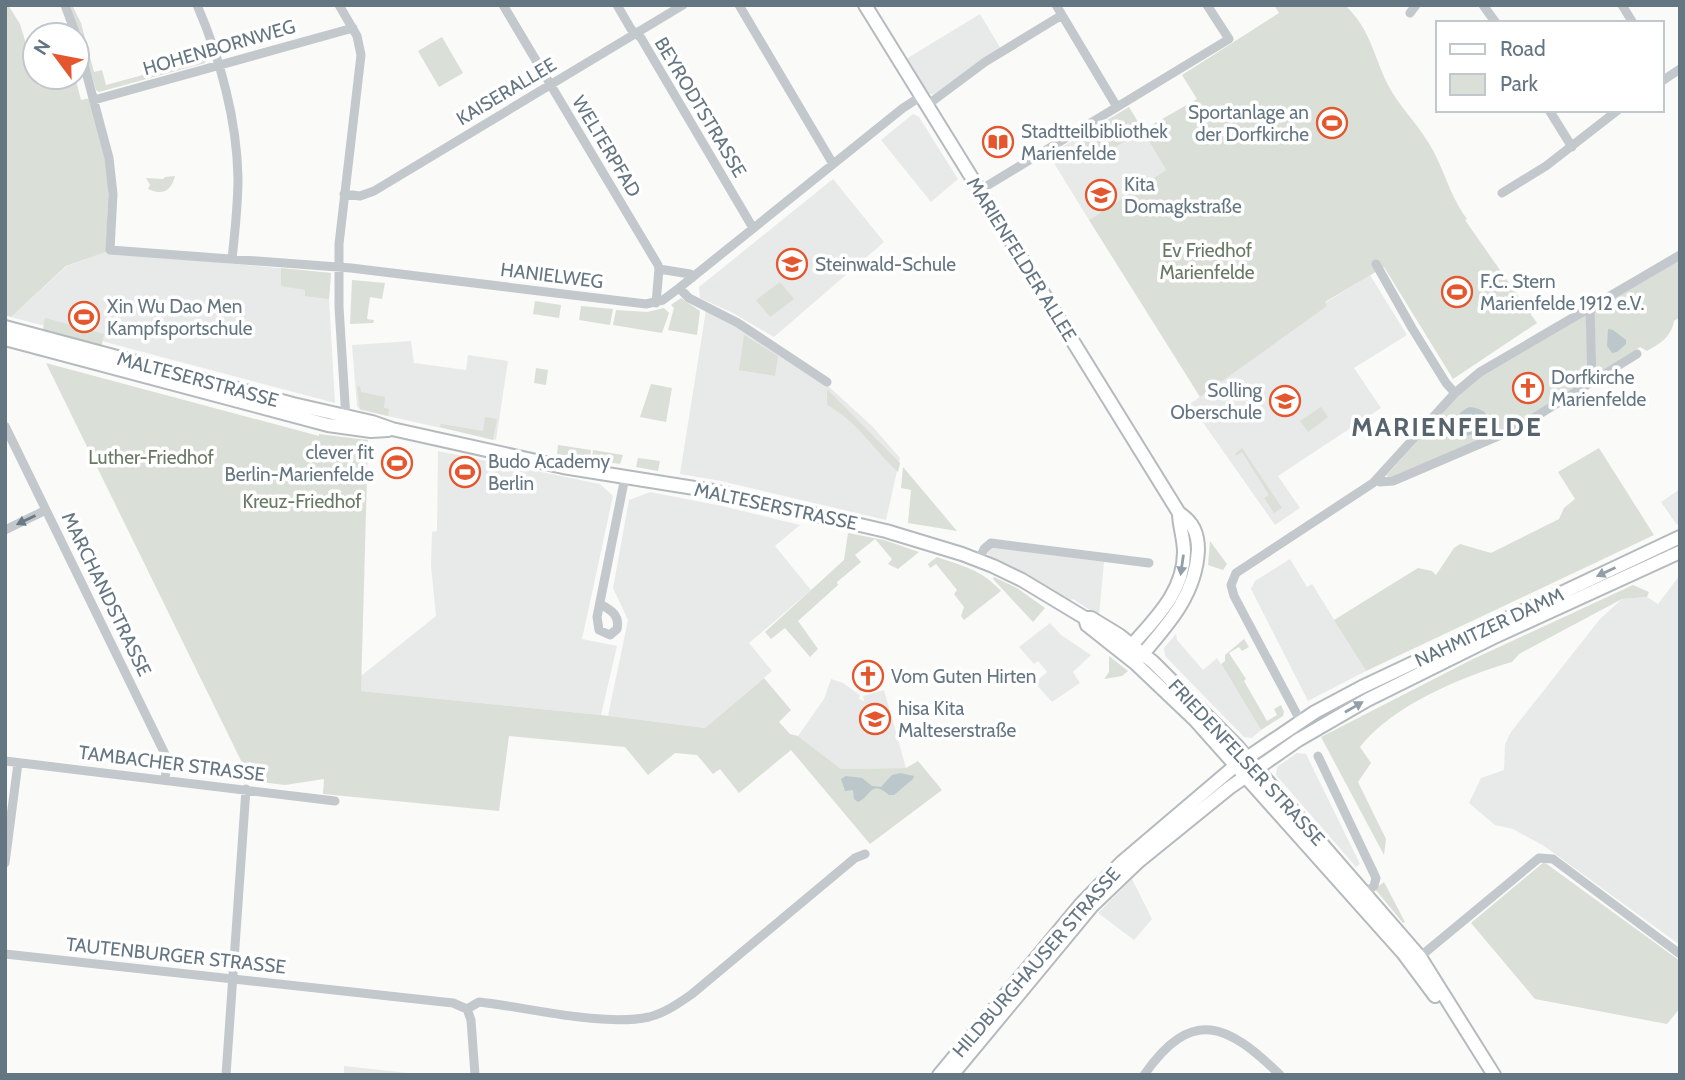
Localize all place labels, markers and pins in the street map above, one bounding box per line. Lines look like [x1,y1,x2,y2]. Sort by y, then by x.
place label: Sportanlage an der Dorfkirche [1188,101,1309,146]
sports icon: Sportanlage an der Dorfkirche [1315,106,1349,140]
place label: Stadtteilbibliothek Marienfelde [1021,120,1168,165]
library icon: Stadtteilbibliothek Marienfelde [981,125,1015,159]
place label: Kita Domagkstraße [1124,173,1242,218]
school or university icon: Kita Domagkstraße [1084,178,1118,212]
school or university icon: Steinwald-Schule [775,247,809,281]
place label: Steinwald-Schule [815,253,956,276]
place label: F.C. Stern Marienfelde 1912 e.V. [1480,270,1644,315]
sports icon: F.C. Stern Marienfelde 1912 e.V. [1440,275,1474,309]
place label: Xin Wu Dao Men Kampfsportschule [107,295,253,340]
sports icon: Xin Wu Dao Men Kampfsportschule [67,300,101,334]
place label: Dorfkirche Marienfelde [1551,366,1646,411]
church icon: Dorfkirche Marienfelde [1511,371,1545,405]
place label: Solling Oberschule [1170,379,1263,424]
school or university icon: Solling Oberschule [1268,384,1302,418]
place label: clever fit Berlin-Marienfelde [225,441,375,486]
sports icon: clever fit Berlin-Marienfelde [380,446,414,480]
place label: Budo Academy Berlin [488,450,610,495]
sports icon: Budo Academy Berlin [448,455,482,489]
church icon: Vom Guten Hirten [851,659,885,693]
place label: Vom Guten Hirten [891,665,1036,688]
place label: hisa Kita Malteserstraße [898,697,1017,742]
school or university icon: hisa Kita Malteserstraße [858,702,892,736]

